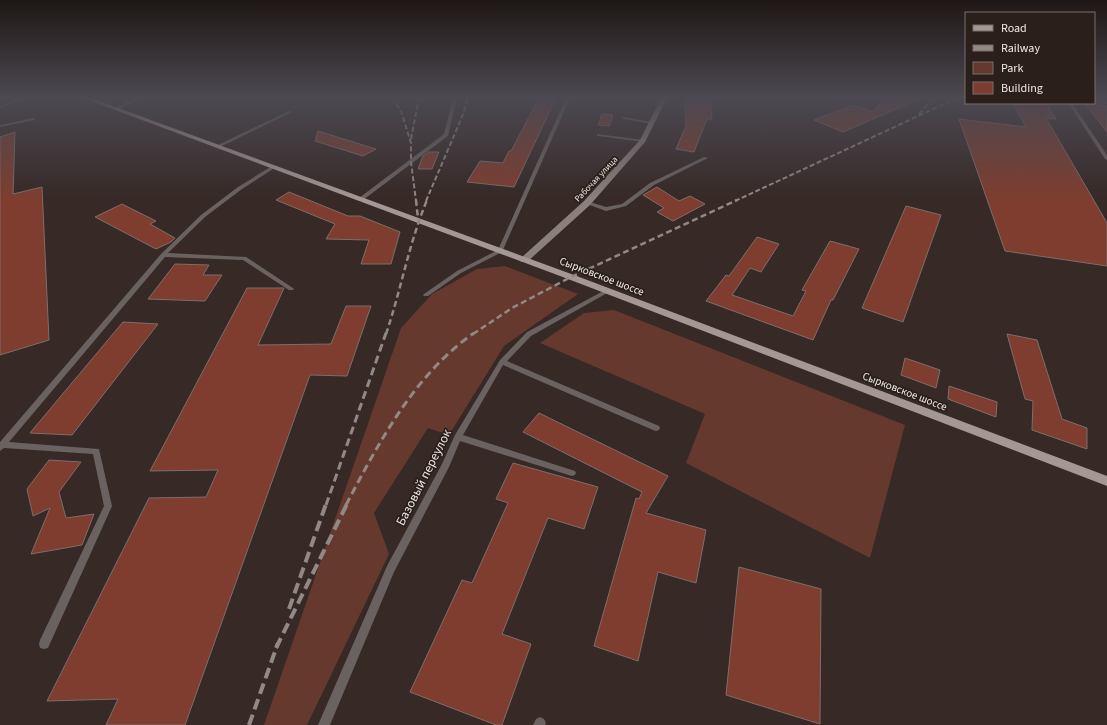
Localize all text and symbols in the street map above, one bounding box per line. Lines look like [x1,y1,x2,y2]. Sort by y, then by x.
legend [965,12,1095,104]
text: Road [1001,20,1027,37]
text: Railway [1001,40,1040,57]
text: Park [1001,60,1023,77]
text: Building [1001,80,1043,97]
street label: Рабочая улица [572,154,621,205]
street label: Сырковское шоссе [557,253,647,300]
street label: Сырковское шоссе [860,368,950,415]
street label: Базовый переулок [392,426,456,529]

